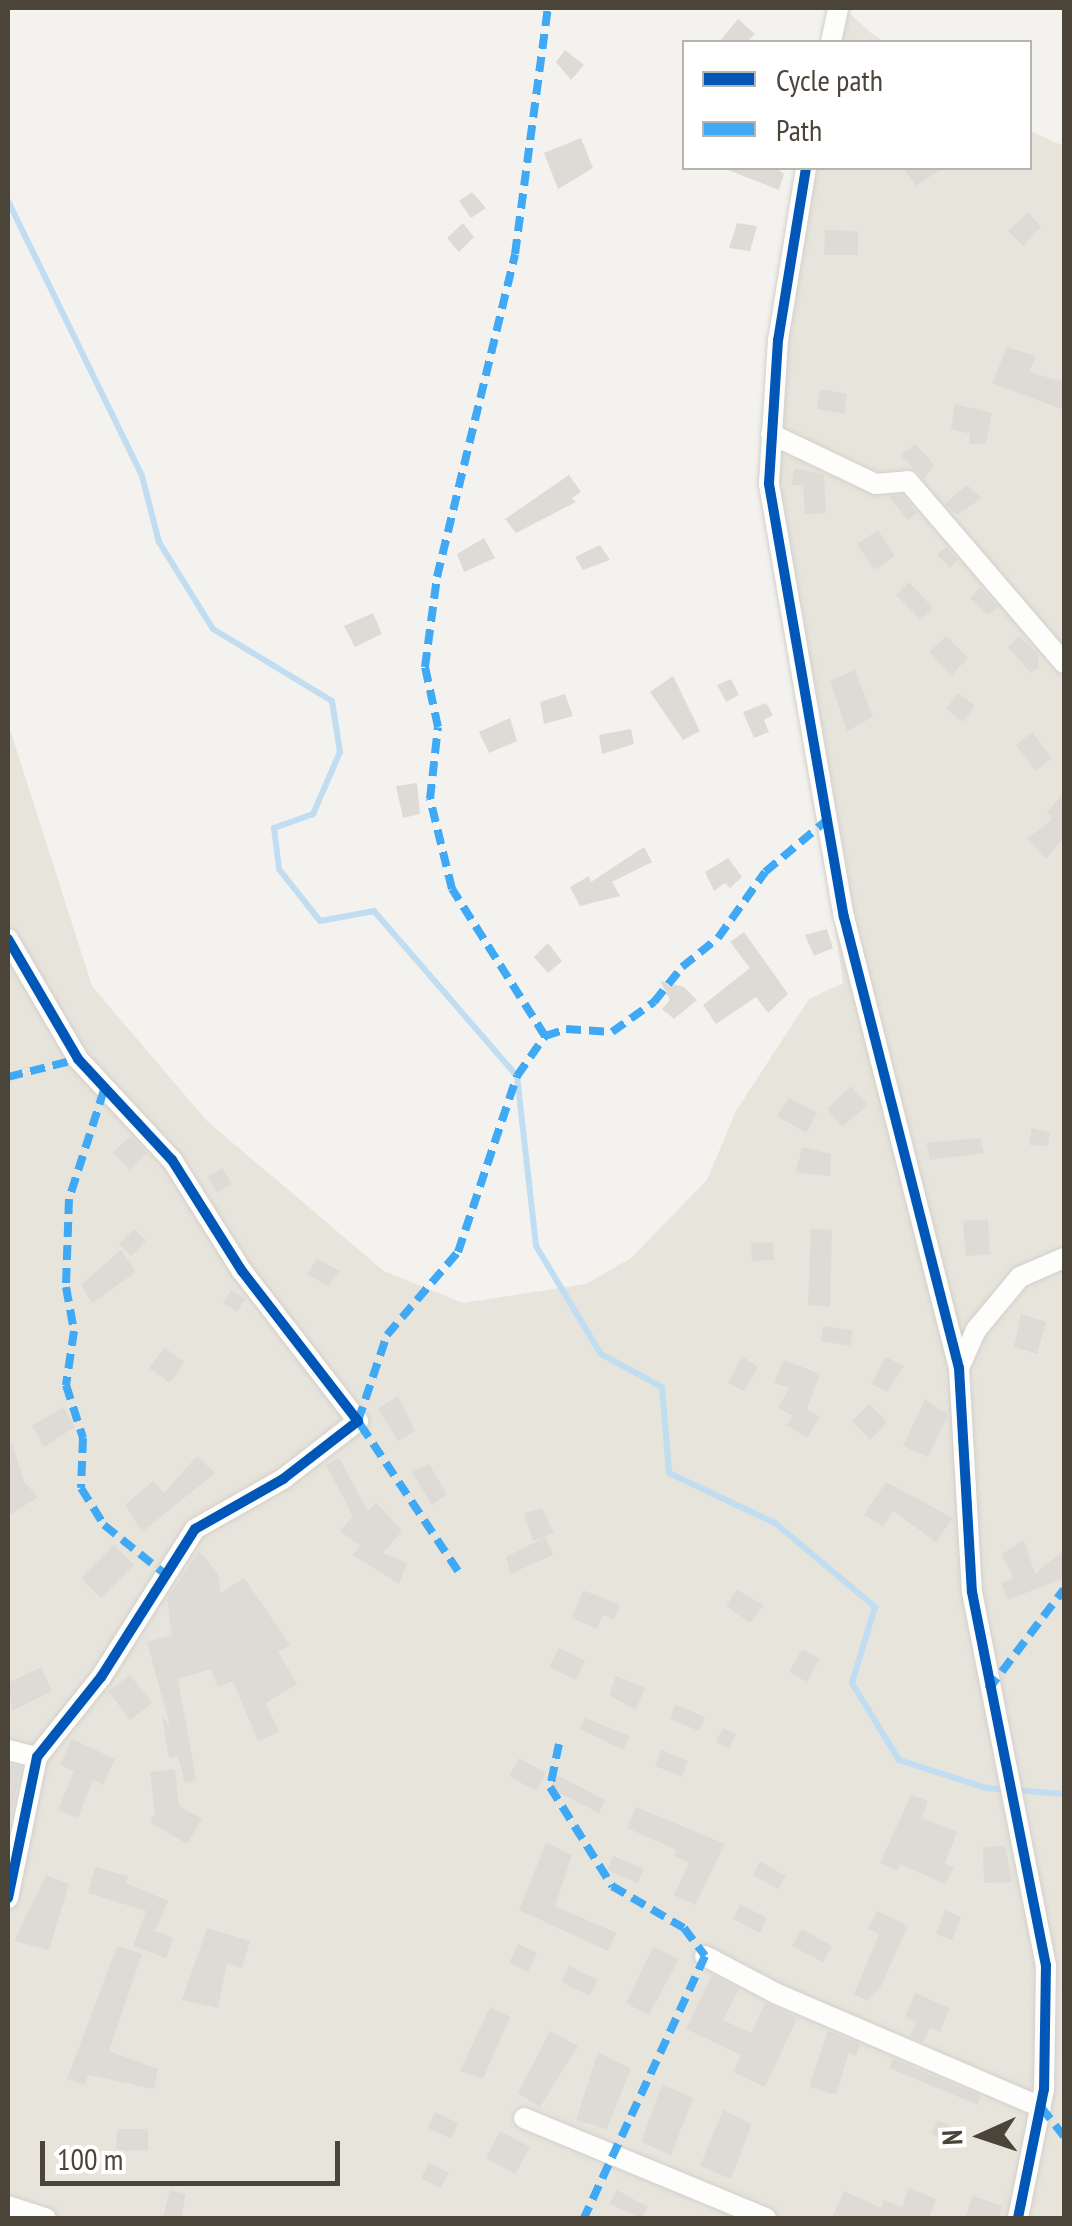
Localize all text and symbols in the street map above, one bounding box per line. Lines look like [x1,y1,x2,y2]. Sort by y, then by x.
legend [682,40,1032,170]
text: Cycle path [776,60,883,99]
text: Path [776,110,822,149]
north arrow [932,2086,1032,2186]
scale bar [45,2121,345,2183]
text: N [933,2129,970,2146]
text: 100 m [57,2139,123,2178]

